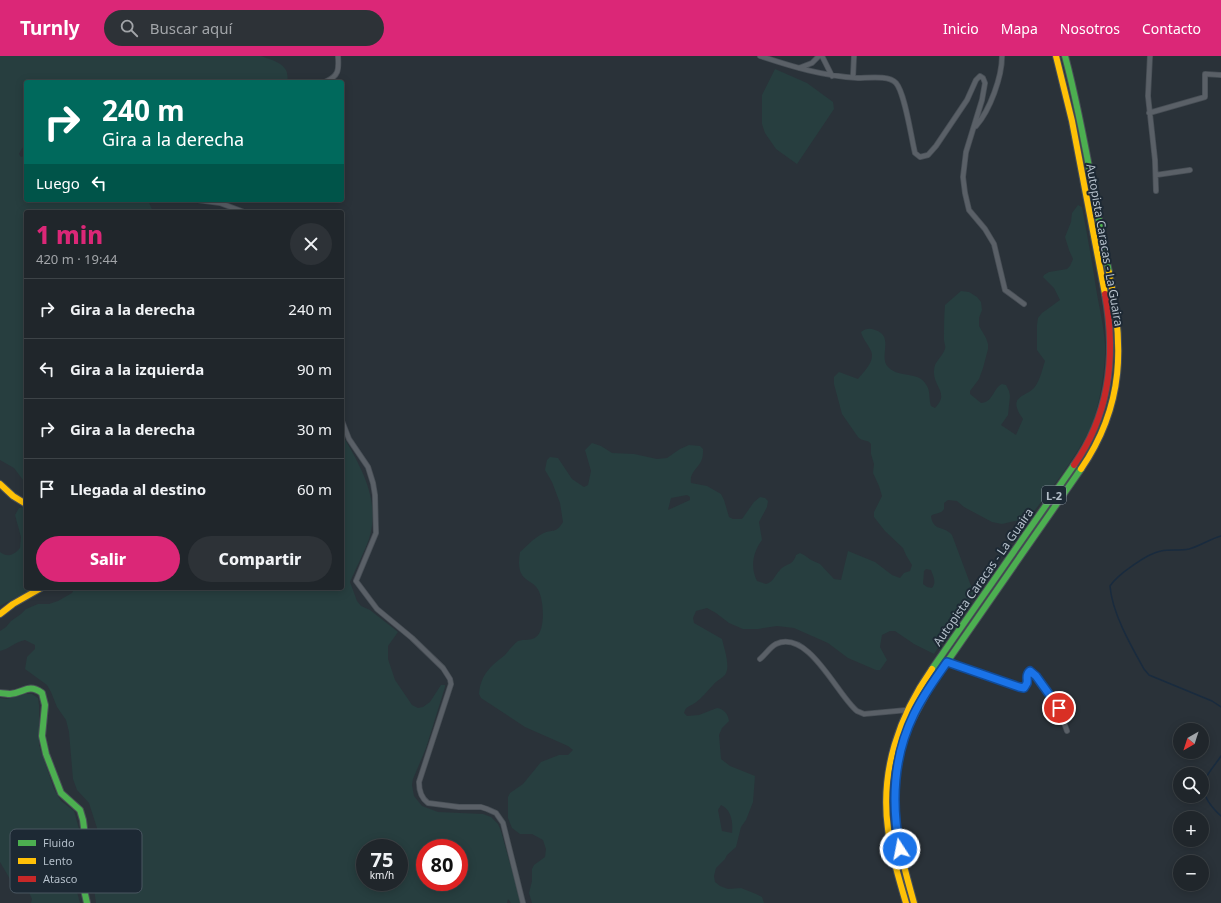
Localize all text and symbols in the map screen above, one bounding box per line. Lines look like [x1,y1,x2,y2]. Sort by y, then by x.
search box [104,10,384,46]
text: Turnly [20,15,80,41]
icon: search [118,17,140,39]
text: Buscar aquí [150,18,232,38]
text: Inicio [943,19,979,38]
text: Mapa [1001,19,1038,38]
text: Nosotros [1060,19,1120,38]
text: Contacto [1142,19,1201,38]
text: 240 m [102,91,185,129]
icon: right [36,96,88,148]
text: Gira a la derecha [102,127,244,151]
street label: Autopista Caracas - La Guaira [1082,162,1128,328]
icon: left [88,172,110,194]
text: Luego [36,173,80,193]
text: 1 min [36,218,103,251]
button: close [290,223,332,265]
text: 420 m · 19:44 [36,250,117,268]
icon: right [36,298,58,320]
text: Gira a la derecha [70,299,195,319]
text: 240 m [288,299,332,319]
icon: left [36,358,58,380]
text: Gira a la izquierda [70,359,204,379]
text: 90 m [297,359,332,379]
icon: right [36,418,58,440]
text: Gira a la derecha [70,419,195,439]
text: 30 m [297,419,332,439]
icon: arrive [36,478,58,500]
text: Llegada al destino [70,479,206,499]
text: 60 m [297,479,332,499]
road number: L-2 [1042,486,1066,504]
street label: Autopista Caracas - La Guaira [929,505,1037,649]
button: Salir [36,536,180,582]
button: Compartir [188,536,332,582]
pin [1042,691,1076,725]
icon: arrive [1048,697,1070,719]
north arrow [1173,723,1209,759]
map controls [1173,723,1209,891]
button: search [1173,767,1209,803]
button: + [1173,811,1209,847]
position arrow [879,828,921,870]
legend [10,829,142,893]
text: Fluido [43,835,75,850]
speed limit sign: 80 [416,839,468,891]
text: 75 [371,846,393,873]
text: Lento [43,853,73,868]
button: − [1173,855,1209,891]
text: km/h [370,868,394,882]
text: Atasco [43,871,78,886]

